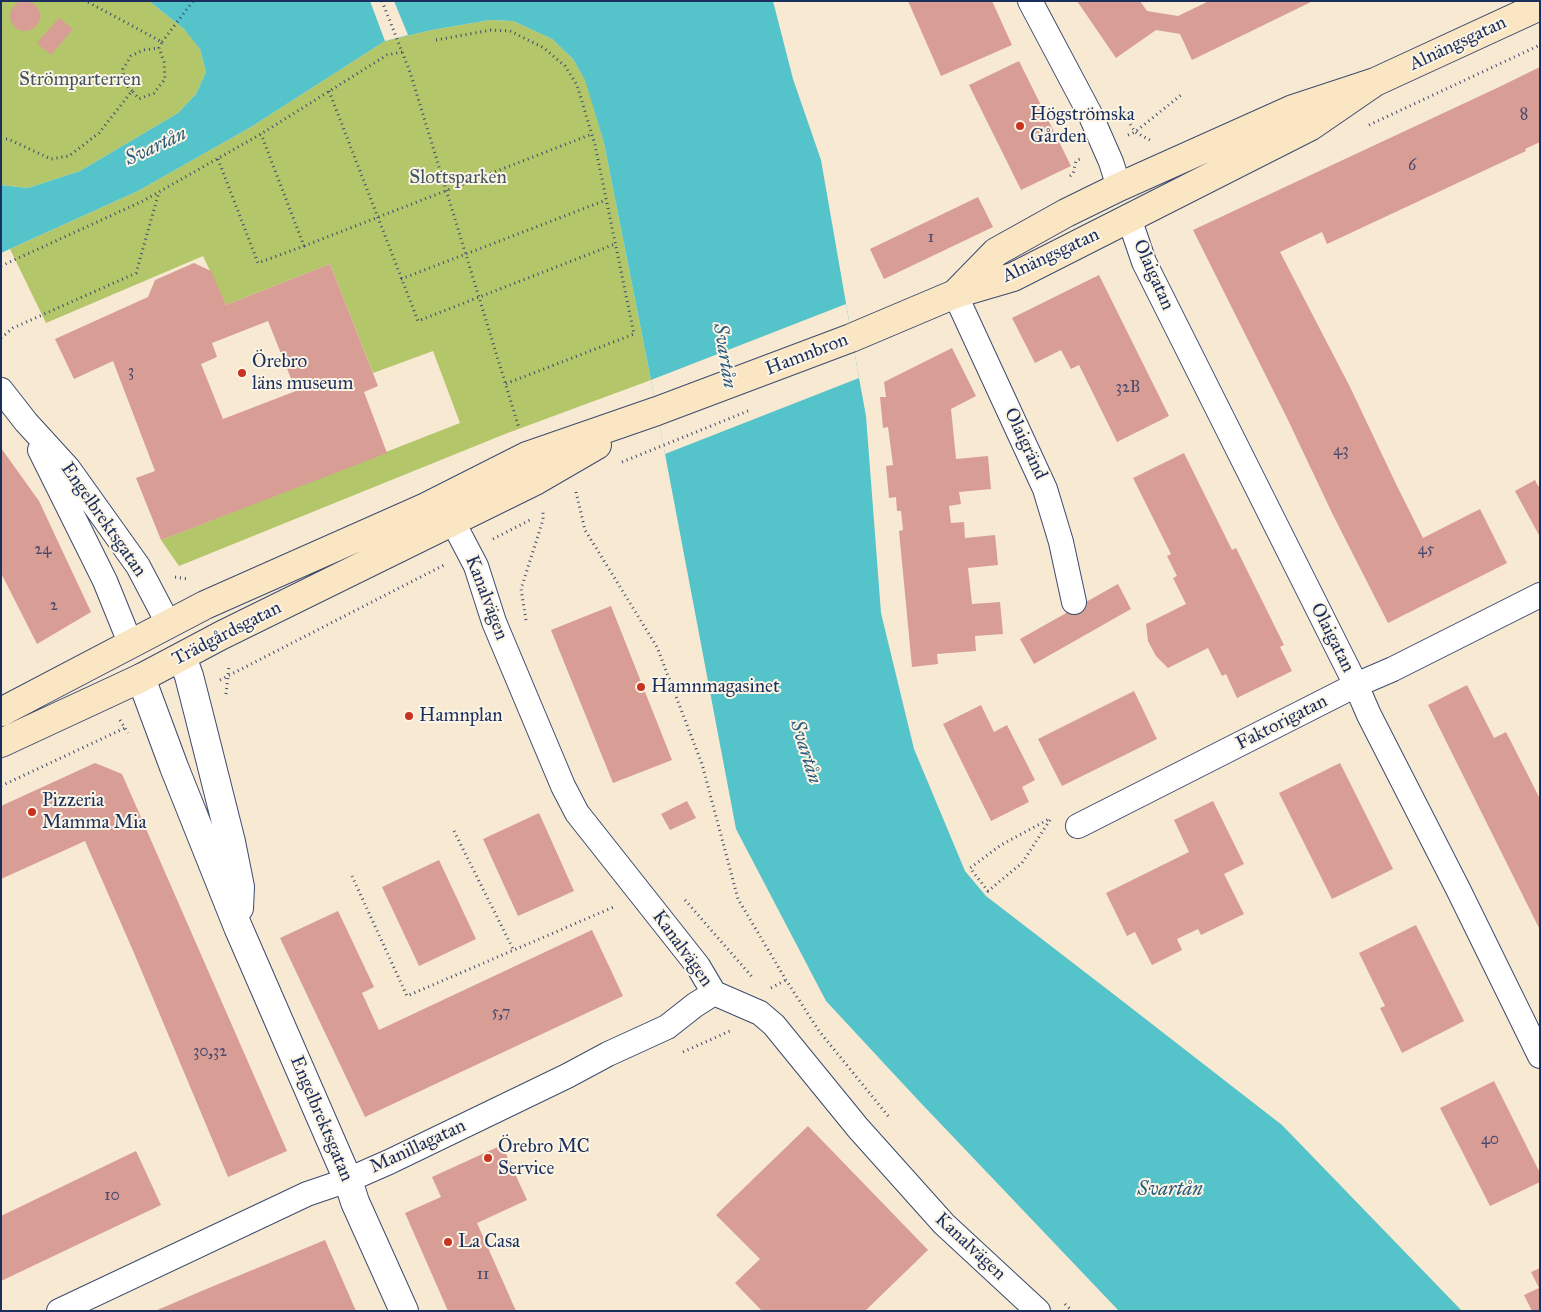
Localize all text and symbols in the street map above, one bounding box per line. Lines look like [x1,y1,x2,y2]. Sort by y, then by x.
street label: Alnängsgatan [1406,12,1510,76]
park label: Strömparterren [19,69,141,91]
place label: Högströmska Gården [1030,104,1135,148]
house number: 8 [1520,105,1528,125]
marker: Högströmska Gården [1014,120,1026,132]
water label: Svartån [121,122,191,172]
house number: 6 [1408,156,1416,176]
park label: Slottsparken [409,167,507,189]
street label: Alnängsgatan [999,224,1103,288]
house number: 1 [928,228,934,248]
street label: Olaigatan [1127,236,1179,314]
water label: Svartån [707,322,741,390]
street label: Hamnbron [762,329,852,381]
place label: Örebro läns museum [252,351,353,395]
house number: 3 [128,362,134,382]
marker: Örebro läns museum [236,367,248,379]
house number: 32B [1116,378,1140,398]
street label: Olaigränd [998,404,1052,484]
house number: 43 [1333,441,1349,461]
street label: Engelbrektsgatan [55,459,151,581]
house number: 24 [35,540,51,560]
house number: 45 [1418,540,1434,560]
street label: Kanalvägen [459,552,513,644]
house number: 2 [50,596,58,616]
street label: Trädgårdsgatan [169,597,285,671]
street label: Olaigatan [1305,600,1359,676]
place label: Hamnmagasinet [651,676,780,698]
marker: Hamnmagasinet [635,681,647,693]
street label: Faktorigatan [1233,690,1331,756]
place label: Hamnplan [419,705,503,727]
marker: Hamnplan [403,710,415,722]
water label: Svartån [784,717,826,787]
place label: Pizzeria Mamma Mia [42,790,146,834]
marker: Pizzeria Mamma Mia [26,806,38,818]
street label: Kanalvägen [647,906,717,992]
house number: 5,7 [492,1003,510,1023]
house number: 30,32 [193,1042,227,1062]
street label: Engelbrektsgatan [284,1053,358,1185]
street label: Manillagatan [366,1115,470,1179]
house number: 40 [1481,1130,1499,1150]
place label: Örebro MC Service [498,1136,590,1180]
marker: Örebro MC Service [482,1152,494,1164]
water label: Svartån [1137,1178,1203,1202]
house number: 10 [104,1186,120,1206]
street label: Kanalvägen [930,1208,1010,1286]
place label: La Casa [458,1231,520,1253]
marker: La Casa [442,1236,454,1248]
house number: 11 [477,1265,489,1285]

